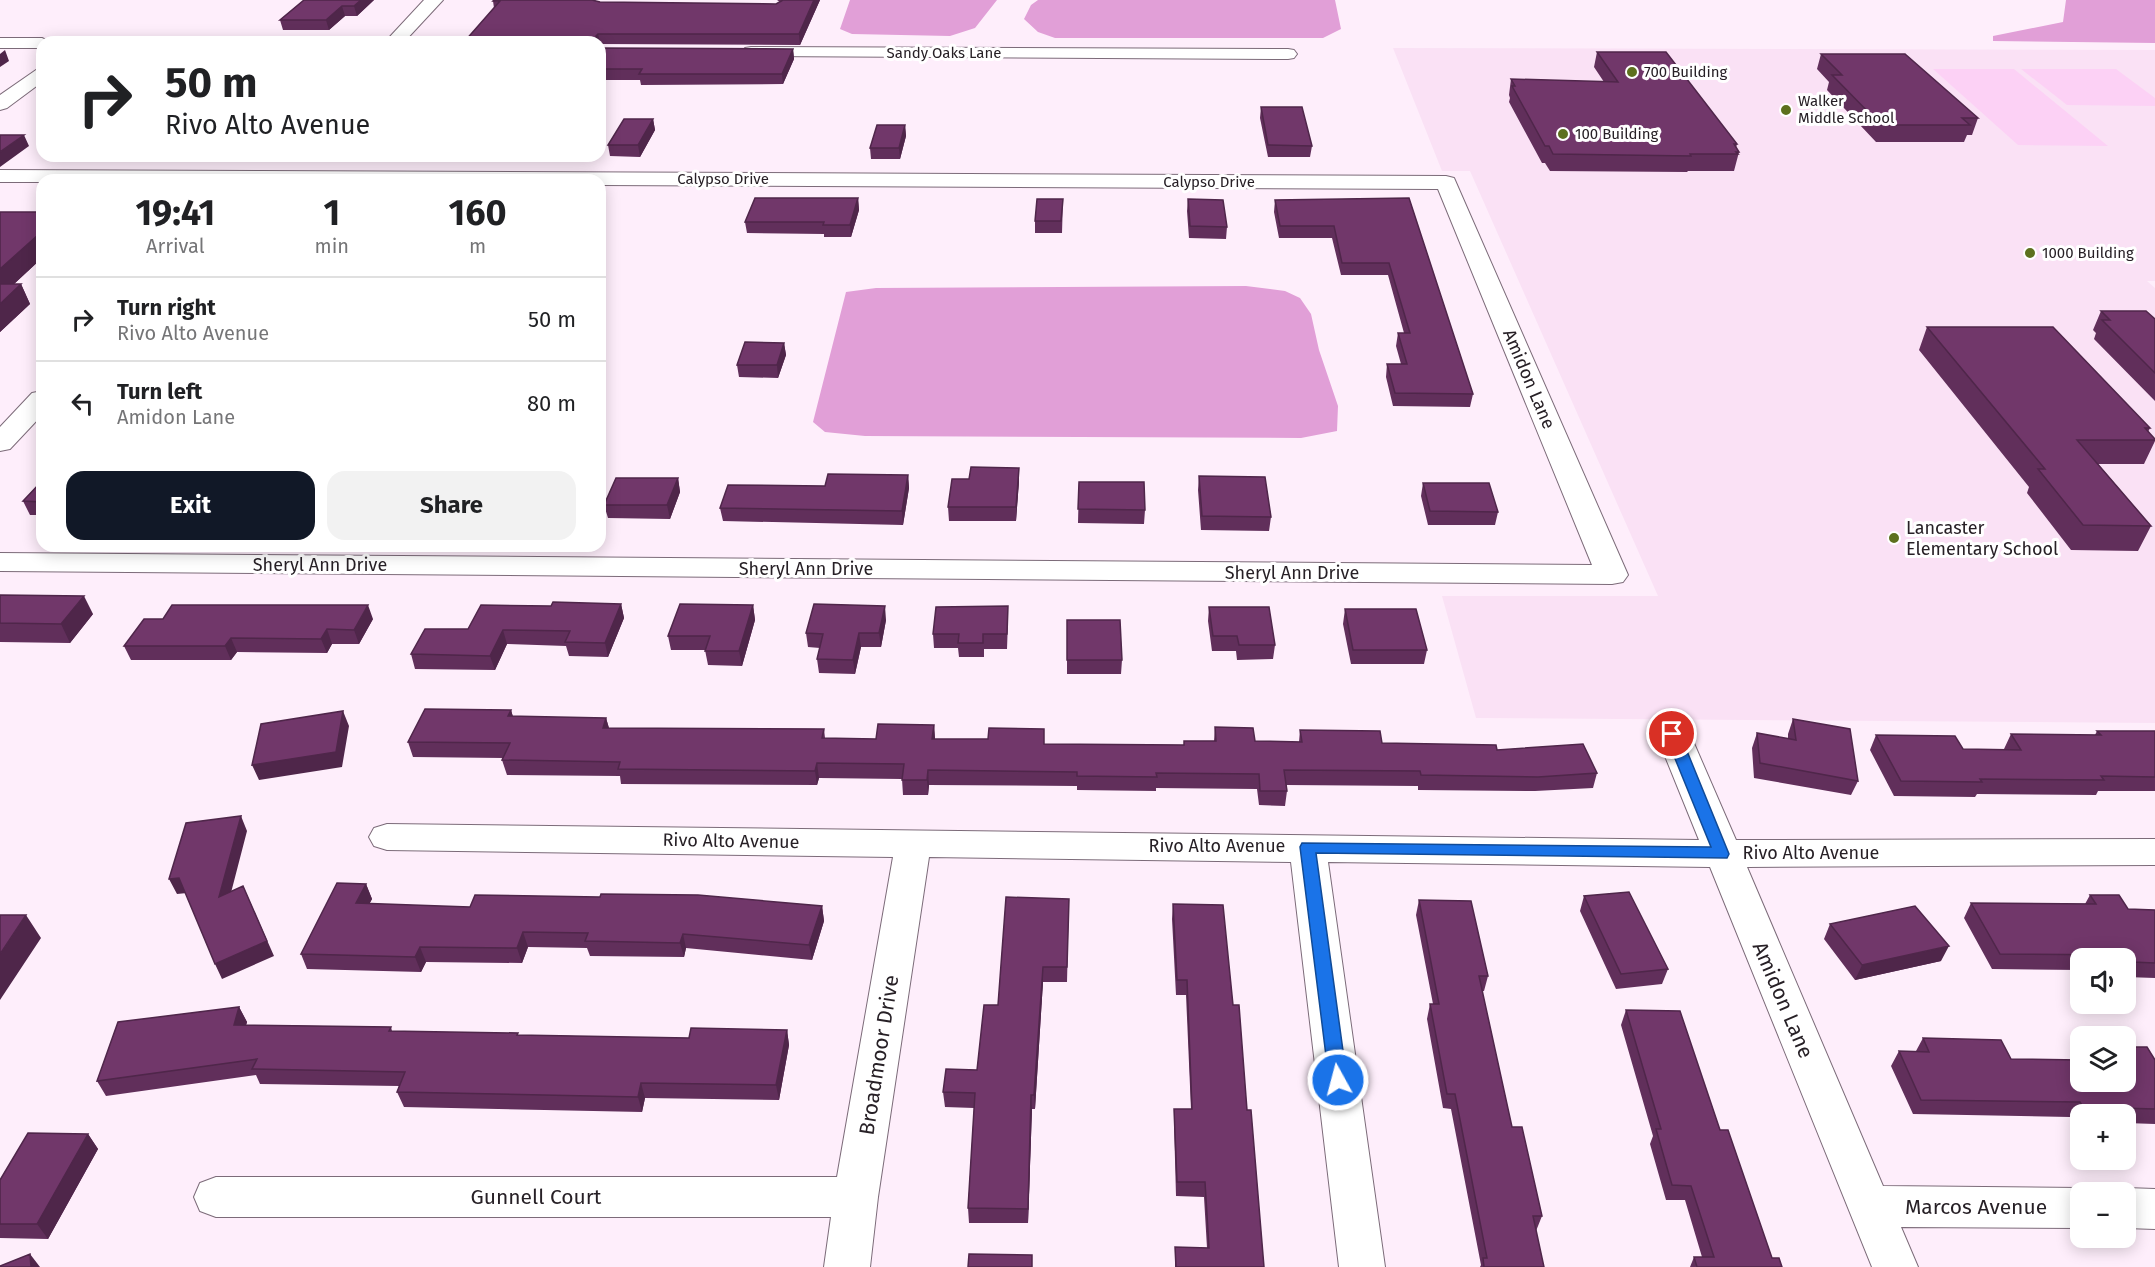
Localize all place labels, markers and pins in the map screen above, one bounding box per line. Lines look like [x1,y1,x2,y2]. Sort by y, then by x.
place label: 700 Building [1644,63,1728,81]
marker: 700 Building [1625,65,1639,79]
place label: Walker Middle School [1798,92,1895,127]
marker: Walker Middle School [1779,103,1793,117]
place label: 100 Building [1575,125,1659,143]
marker: 100 Building [1556,127,1570,141]
place label: 1000 Building [2042,244,2134,262]
marker: 1000 Building [2023,246,2037,260]
place label: Lancaster Elementary School [1906,517,2058,560]
marker: Lancaster Elementary School [1887,531,1901,545]
pin [1646,708,1697,759]

